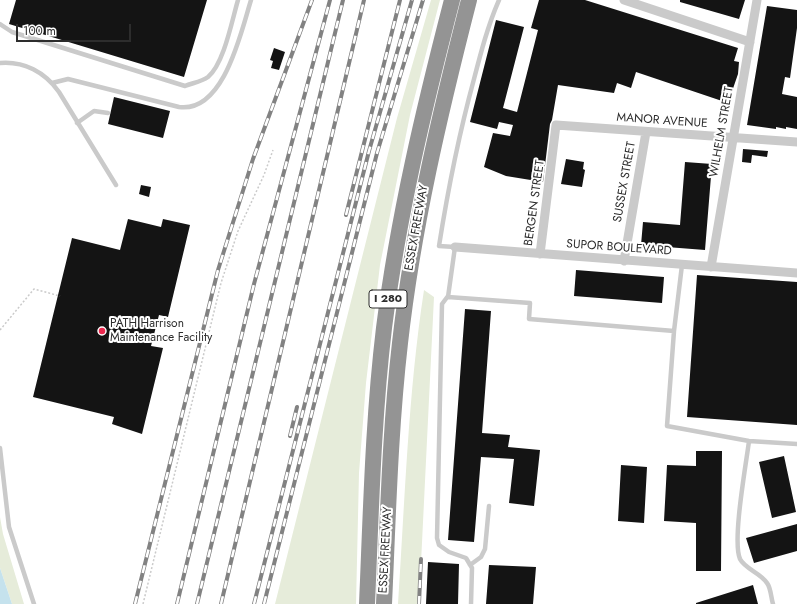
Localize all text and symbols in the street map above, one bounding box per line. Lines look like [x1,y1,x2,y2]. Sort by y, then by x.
scale bar [18,16,133,42]
text: 100 m [23,22,56,40]
street label: WILHELM STREET [707,86,737,178]
street label: MANOR AVENUE [616,111,708,131]
street label: SUSSEX STREET [611,140,639,224]
street label: BERGEN STREET [522,159,548,247]
street label: ESSEX FREEWAY [402,184,432,272]
street label: SUPOR BOULEVARD [566,237,672,259]
road number: I 280 [369,290,407,308]
place label: PATH Harrison Maintenance Facility [110,317,212,345]
marker: PATH Harrison Maintenance Facility [97,326,107,336]
street label: ESSEX FREEWAY [377,506,395,594]

